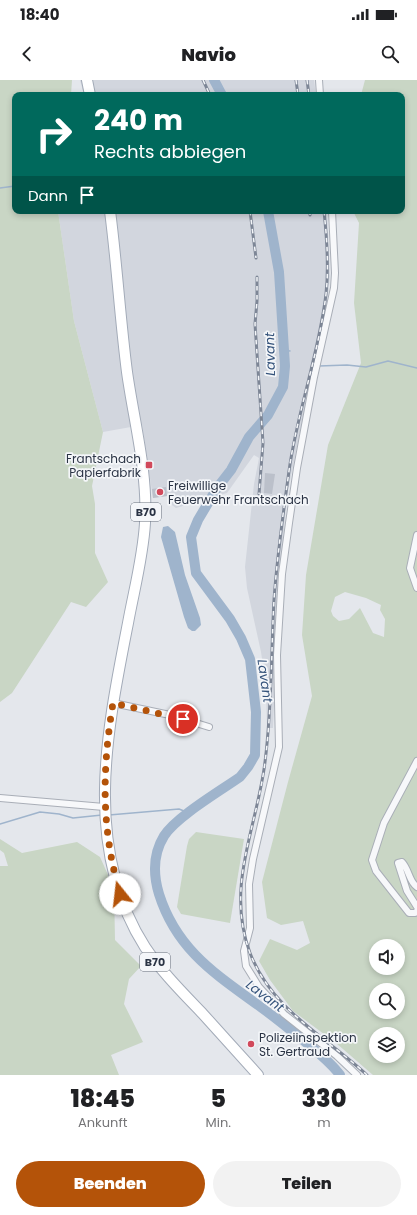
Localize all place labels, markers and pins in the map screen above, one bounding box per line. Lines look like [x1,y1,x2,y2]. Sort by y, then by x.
place label: Frantschach Papierfabrik [66,450,142,481]
marker: Frantschach Papierfabrik [144,460,154,470]
place label: Freiwillige Feuerwehr Frantschach [168,477,309,508]
marker: Freiwillige Feuerwehr Frantschach [155,487,165,497]
pin [166,702,200,736]
place label: Polizeiinspektion St. Gertraud [259,1029,357,1060]
marker: Polizeiinspektion St. Gertraud [246,1039,256,1049]

